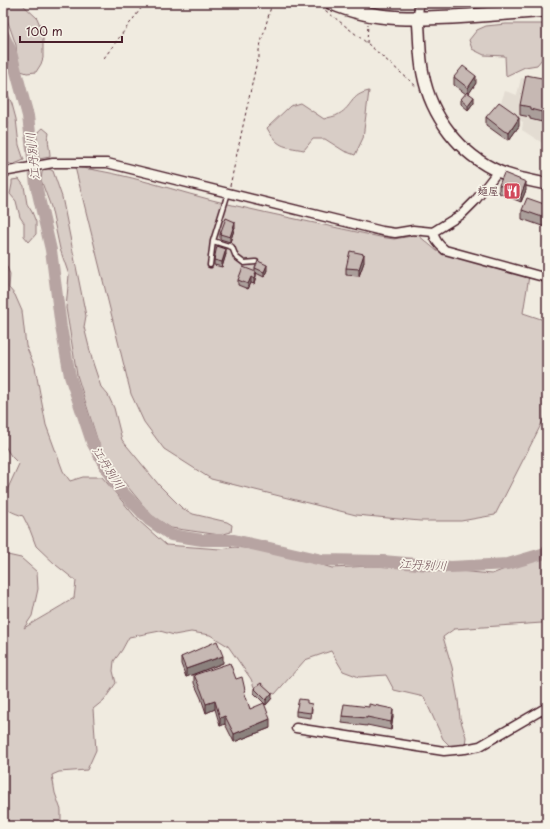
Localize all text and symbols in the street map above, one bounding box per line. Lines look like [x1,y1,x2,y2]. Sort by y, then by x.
scale bar [20,18,122,44]
text: 100 m [26,22,63,40]
water label: 江丹別川 [21,131,43,181]
restaurant icon: 麺屋 [502,181,522,201]
place label: 麺屋 [477,182,499,199]
water label: 江丹別川 [88,442,129,493]
water label: 江丹別川 [399,554,447,574]

